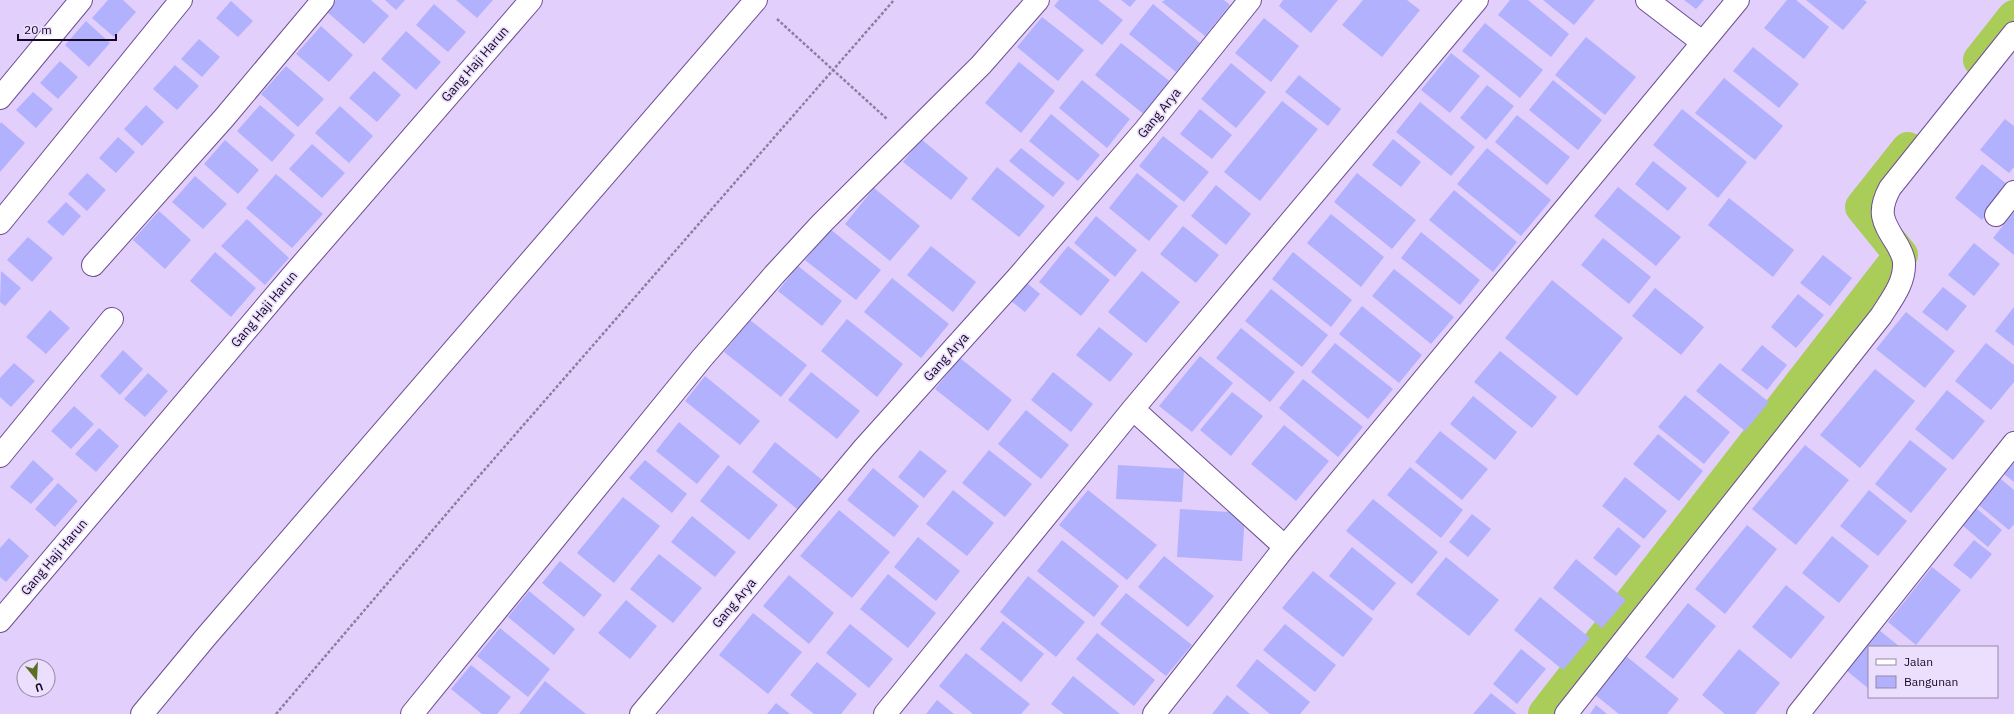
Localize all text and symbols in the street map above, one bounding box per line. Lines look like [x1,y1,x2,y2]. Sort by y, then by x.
scale bar [18,16,116,42]
text: 20 m [24,22,52,37]
street label: Gang Haji Harun [438,23,512,105]
street label: Gang Arya [1134,84,1184,142]
street label: Gang Haji Harun [227,267,301,351]
street label: Gang Arya [920,329,972,385]
street label: Gang Haji Harun [17,515,91,599]
street label: Gang Arya [708,575,760,631]
legend [1868,646,1998,698]
text: Jalan [1904,654,1933,669]
north arrow [16,658,56,698]
text: Bangunan [1904,674,1958,689]
text: U [33,680,45,695]

